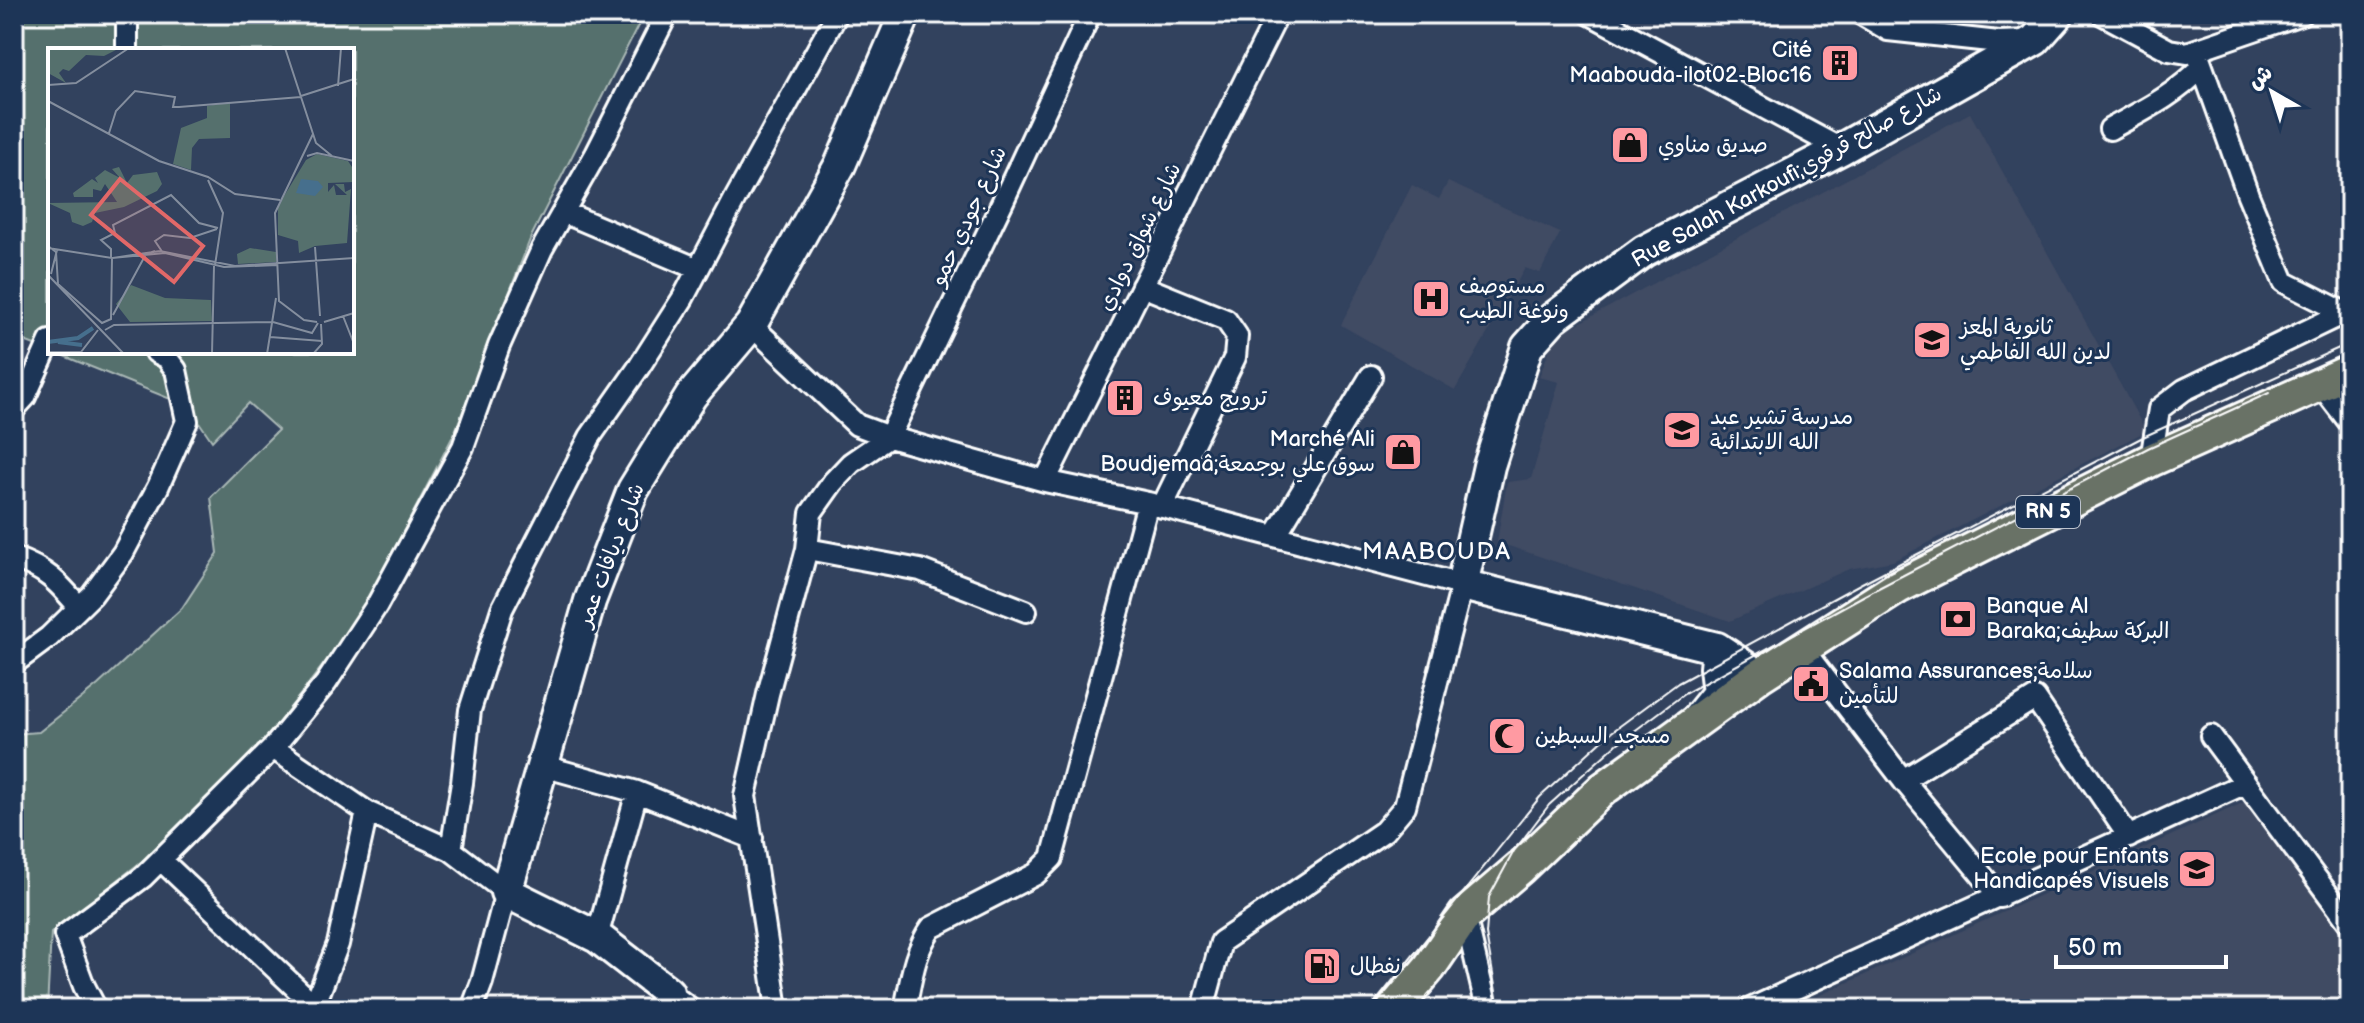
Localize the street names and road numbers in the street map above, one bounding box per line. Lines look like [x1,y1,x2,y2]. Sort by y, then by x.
street label: Rue Salah Karkoufi;شارع صالح قرقوي [1627,80,1948,276]
street label: شارع جودي حمو [924,142,1015,293]
street label: شارع شواق دوادي [1092,158,1189,317]
street label: شارع ديافات عمر [570,479,652,633]
road number: RN 5 [2016,496,2080,528]

